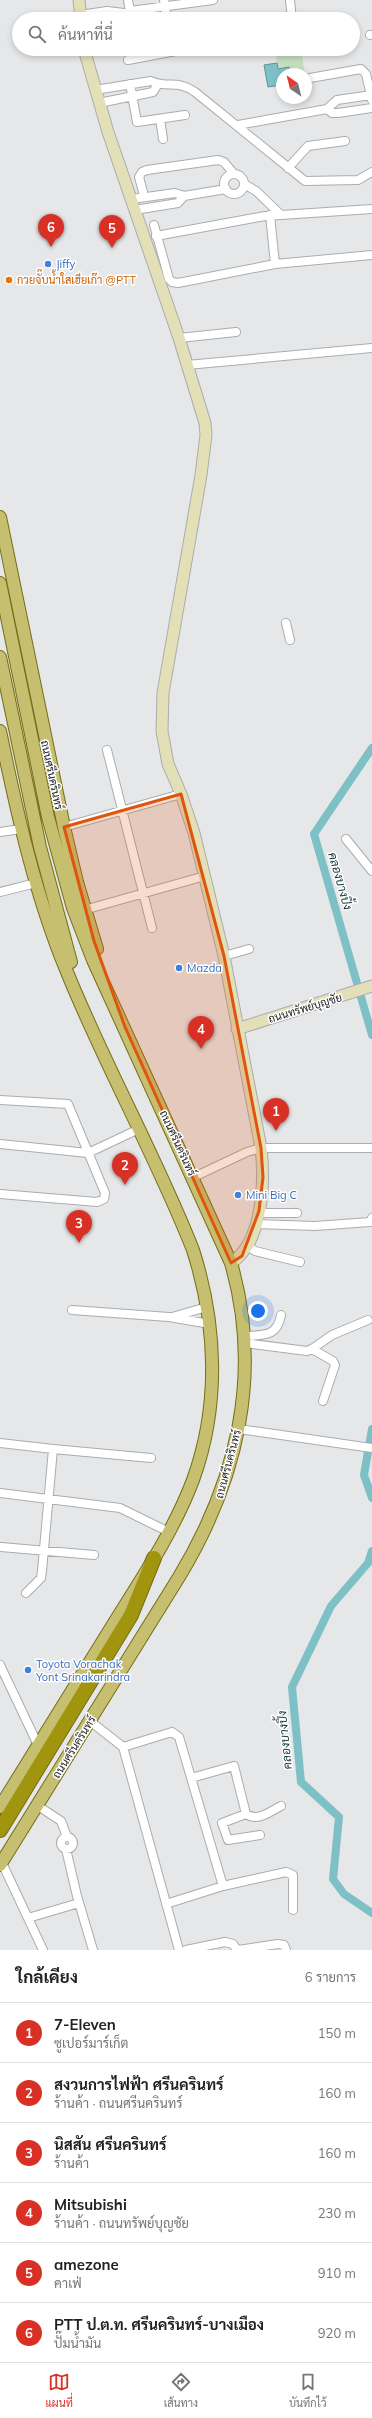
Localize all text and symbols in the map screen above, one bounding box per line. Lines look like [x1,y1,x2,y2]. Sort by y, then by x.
search box [12,12,360,56]
icon: search [26,23,48,45]
text: ค้นหาที่นี่ [58,25,113,44]
north arrow [276,68,312,104]
pin: 6 [38,214,64,247]
pin: 5 [99,215,125,248]
place label: Jiffy [56,257,75,271]
marker: Jiffy [43,259,53,269]
place label: กวยจั๊บน้ำใสเฮียเก๊า @PTT [17,269,137,287]
marker: กวยจั๊บน้ำใสเฮียเก๊า @PTT [4,275,14,285]
street label: ถนนศรีนครินทร์ [38,739,67,811]
water label: คลองบางปิ้ง [325,850,358,912]
place label: Mazda [187,961,222,975]
marker: Mazda [174,963,184,973]
street label: ถนนทรัพย์บุญชัย [266,989,344,1028]
pin: 4 [188,1016,214,1049]
pin: 1 [263,1098,289,1131]
street label: ถนนศรีนครินทร์ [157,1108,200,1178]
pin: 2 [112,1152,138,1185]
place label: Mini Big C [246,1188,297,1202]
marker: Mini Big C [233,1190,243,1200]
pin: 3 [66,1210,92,1243]
your location [248,1301,268,1321]
street label: ถนนศรีนครินทร์ [211,1428,244,1500]
place label: Toyota Vorachak Yont Srinakarindra [35,1657,130,1684]
marker: Toyota Vorachak Yont Srinakarindra [23,1665,33,1675]
water label: คลองบางปิ้ง [271,1709,295,1770]
street label: ถนนศรีนครินทร์ [48,1713,99,1781]
text: ใกล้เคียง [16,1966,78,1987]
text: 6 รายการ [305,1969,356,1985]
text: 7-Eleven [54,2015,116,2034]
text: 1 [25,2025,33,2041]
text: 150 m [318,2025,356,2041]
text: ซูเปอร์มาร์เก็ต [54,2035,128,2051]
text: สงวนการไฟฟ้า ศรีนครินทร์ [54,2075,224,2094]
text: 2 [25,2085,33,2101]
text: 160 m [318,2085,356,2101]
text: ร้านค้า · ถนนศรีนครินทร์ [54,2095,183,2111]
text: นิสสัน ศรีนครินทร์ [54,2135,166,2154]
text: 3 [25,2145,33,2161]
text: 160 m [318,2145,356,2161]
text: ร้านค้า [54,2155,89,2171]
text: Mitsubishi [54,2195,127,2214]
text: 4 [25,2205,33,2221]
text: 230 m [318,2205,356,2221]
text: ร้านค้า · ถนนทรัพย์บุญชัย [54,2215,189,2231]
text: amezone [54,2255,119,2274]
text: 5 [25,2265,33,2281]
text: 910 m [318,2265,356,2281]
text: คาเฟ่ [54,2275,82,2291]
text: PTT ป.ต.ท. ศรีนครินทร์-บางเมือง [54,2315,264,2334]
text: 6 [25,2325,33,2341]
text: 920 m [318,2325,356,2341]
text: ปั๊มน้ำมัน [54,2335,101,2351]
tab: แผนที่ [45,2371,73,2410]
tab: เส้นทาง [164,2371,198,2410]
tab: บันทึกไว้ [289,2371,327,2410]

